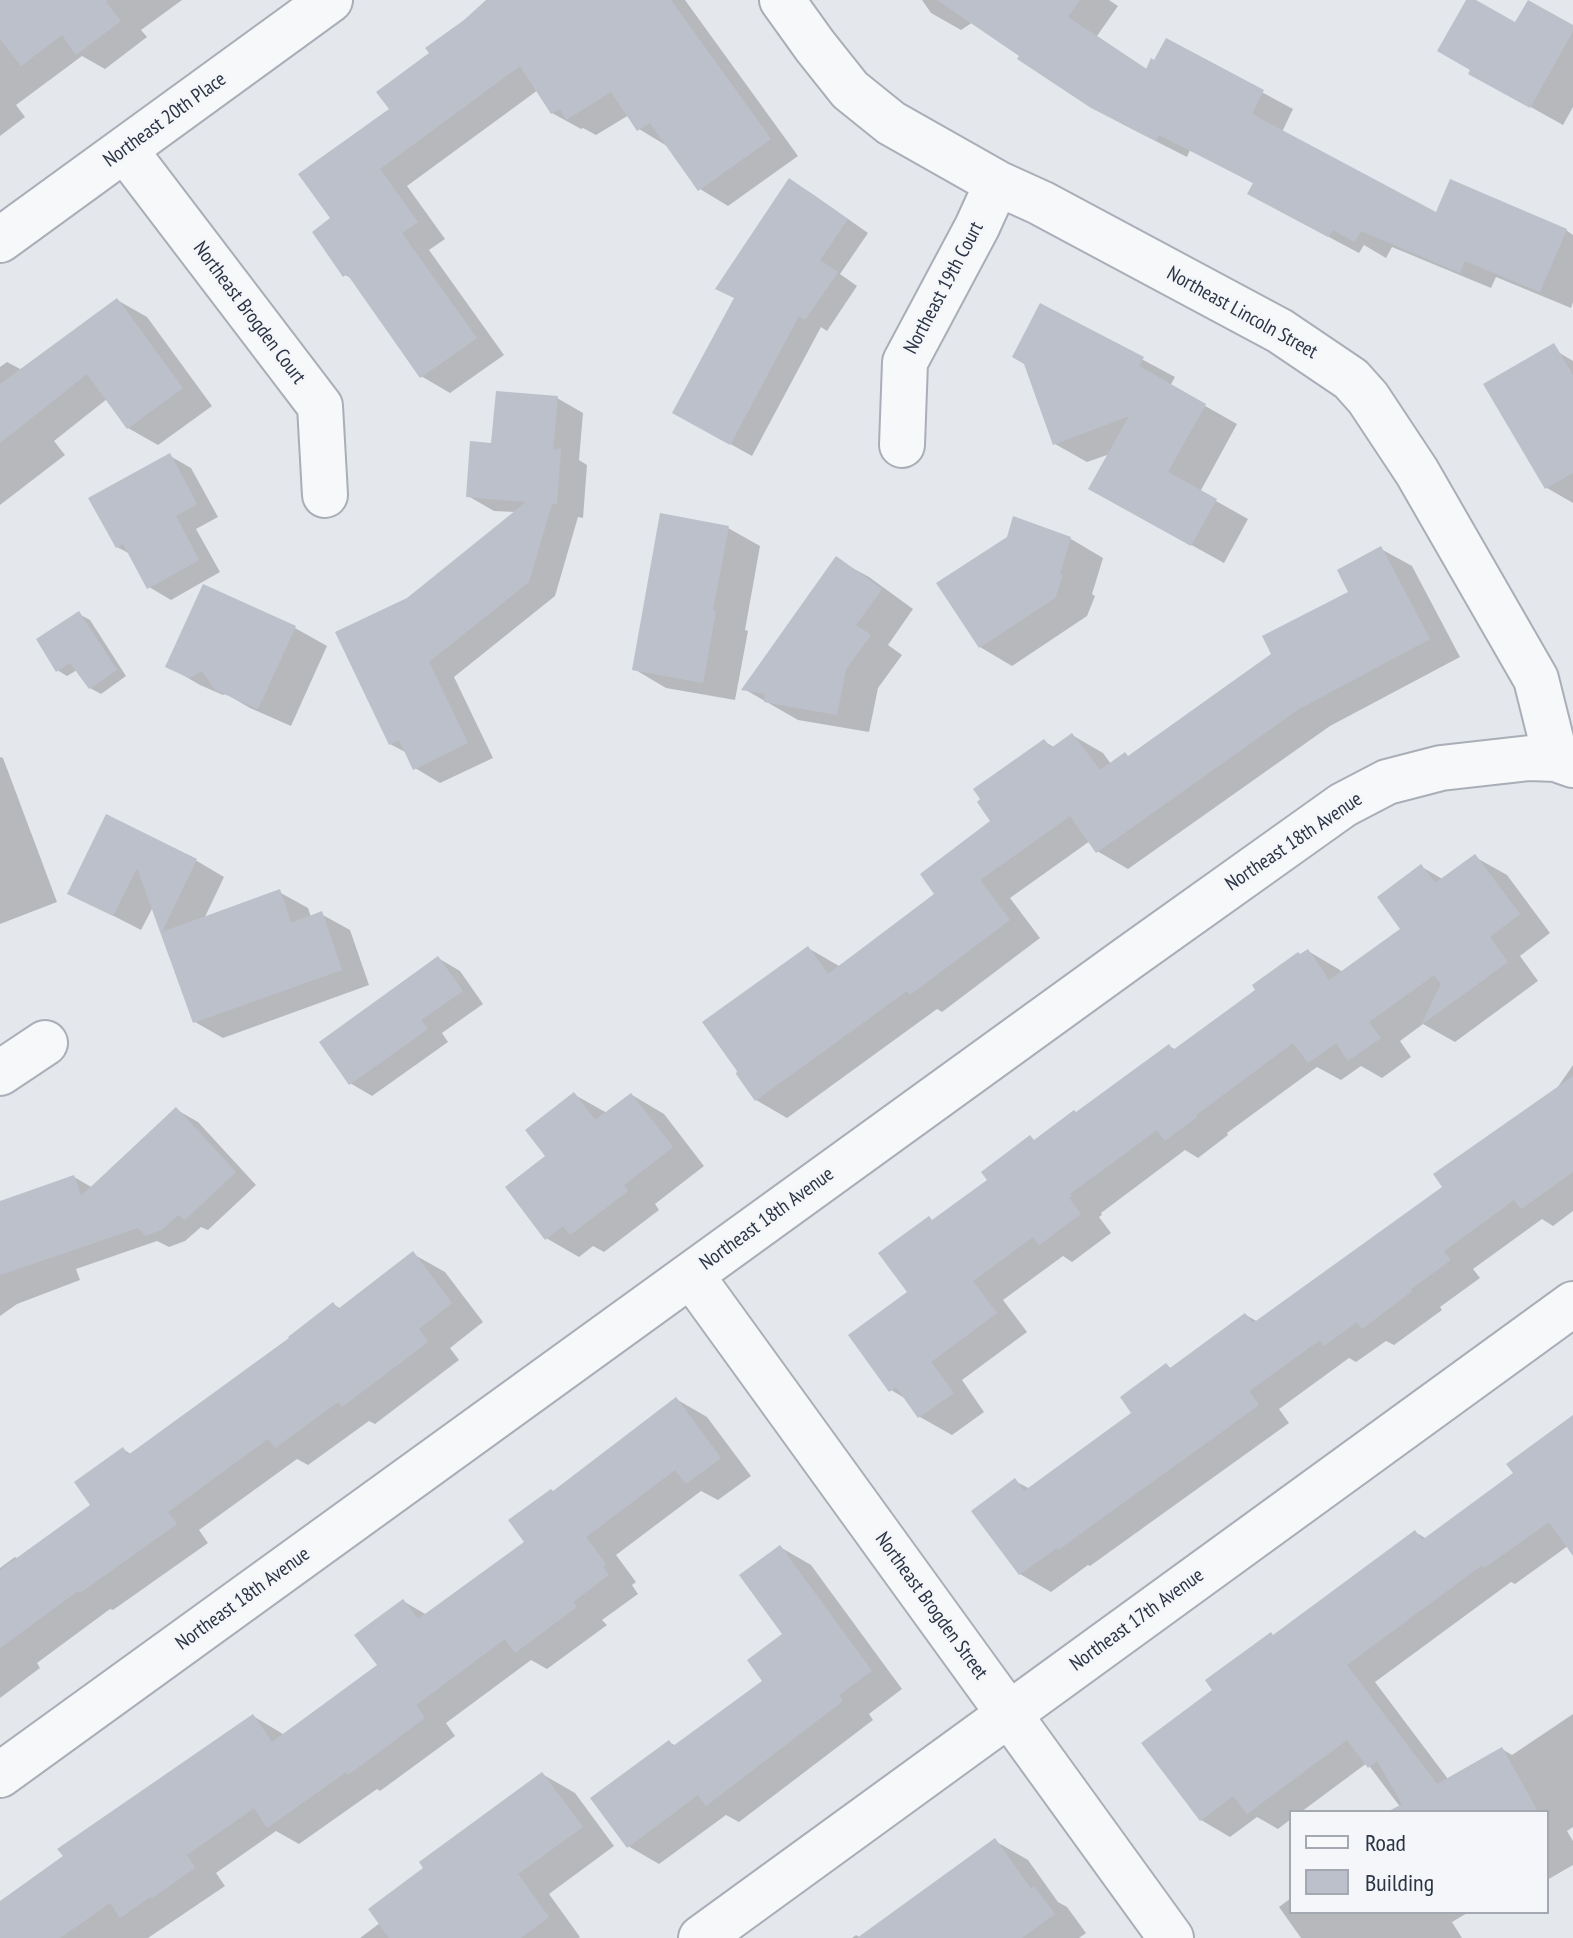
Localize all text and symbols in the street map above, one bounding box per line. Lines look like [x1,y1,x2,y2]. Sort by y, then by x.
street label: Northeast 20th Place [99,67,231,173]
street label: Northeast 19th Court [899,218,989,358]
street label: Northeast Brogden Court [188,237,310,389]
street label: Northeast Lincoln Street [1163,262,1321,364]
street label: Northeast 18th Avenue [1221,787,1367,897]
street label: Northeast 18th Avenue [695,1162,839,1276]
street label: Northeast Brogden Street [870,1528,992,1684]
street label: Northeast 18th Avenue [171,1542,315,1656]
street label: Northeast 17th Avenue [1065,1563,1209,1677]
legend [1289,1810,1549,1914]
text: Road [1365,1827,1406,1858]
text: Building [1365,1867,1434,1898]

